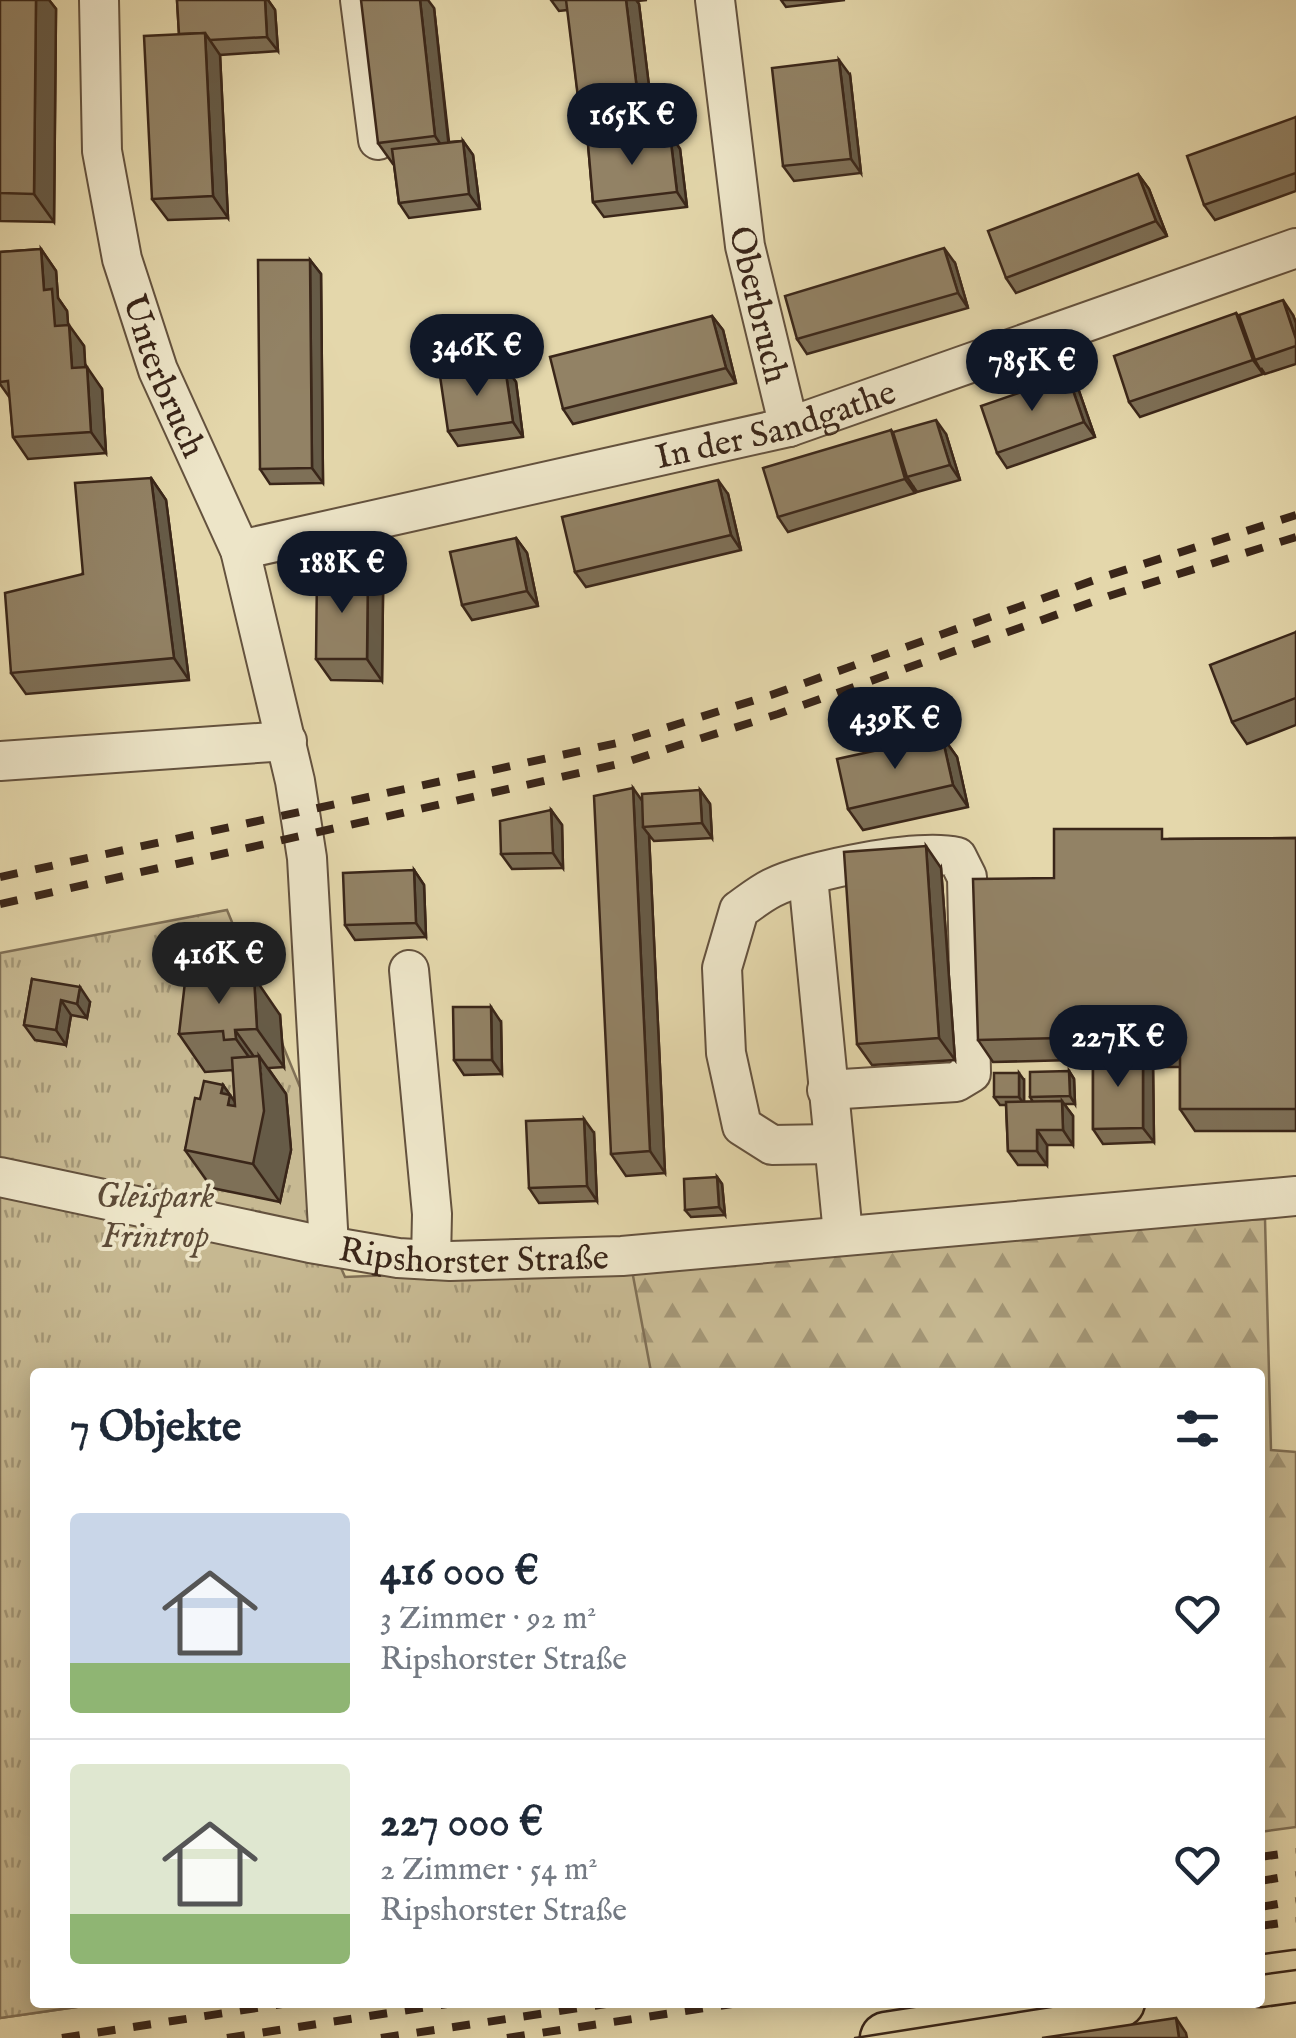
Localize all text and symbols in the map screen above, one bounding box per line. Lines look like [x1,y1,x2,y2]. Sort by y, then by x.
pin: 165K € [551,83,713,168]
text: 165K € [589,95,675,136]
street label: Oberbruch [718,224,798,388]
street label: Unterbruch [110,289,215,466]
pin: 346K € [396,314,558,399]
text: 346K € [432,326,522,367]
pin: 785K € [951,329,1113,414]
text: 785K € [988,341,1076,382]
street label: In der Sandgathe [651,371,902,481]
pin: 188K € [261,531,423,616]
text: 188K € [299,543,385,584]
pin: 439K € [814,687,976,772]
text: 439K € [850,699,940,740]
pin: 416K € [138,922,300,1007]
text: 416K € [174,934,264,975]
pin: 227K € [1037,1005,1199,1090]
text: 227K € [1071,1017,1165,1058]
park label: Gleispark Frintrop [95,1175,215,1260]
street label: Ripshorster Straße [335,1228,609,1286]
icon: filters [1170,1401,1225,1456]
text: 7 Objekte [70,1402,241,1455]
text: 416 000 € [380,1546,539,1599]
icon: home [150,1553,270,1673]
icon: heart [1170,1586,1225,1641]
text: 3 Zimmer · 92 m² [380,1599,596,1640]
text: Ripshorster Straße [380,1640,627,1681]
text: 227 000 € [380,1797,543,1850]
icon: home [150,1804,270,1924]
icon: heart [1170,1837,1225,1892]
text: 2 Zimmer · 54 m² [380,1850,598,1891]
text: Ripshorster Straße [380,1891,627,1932]

